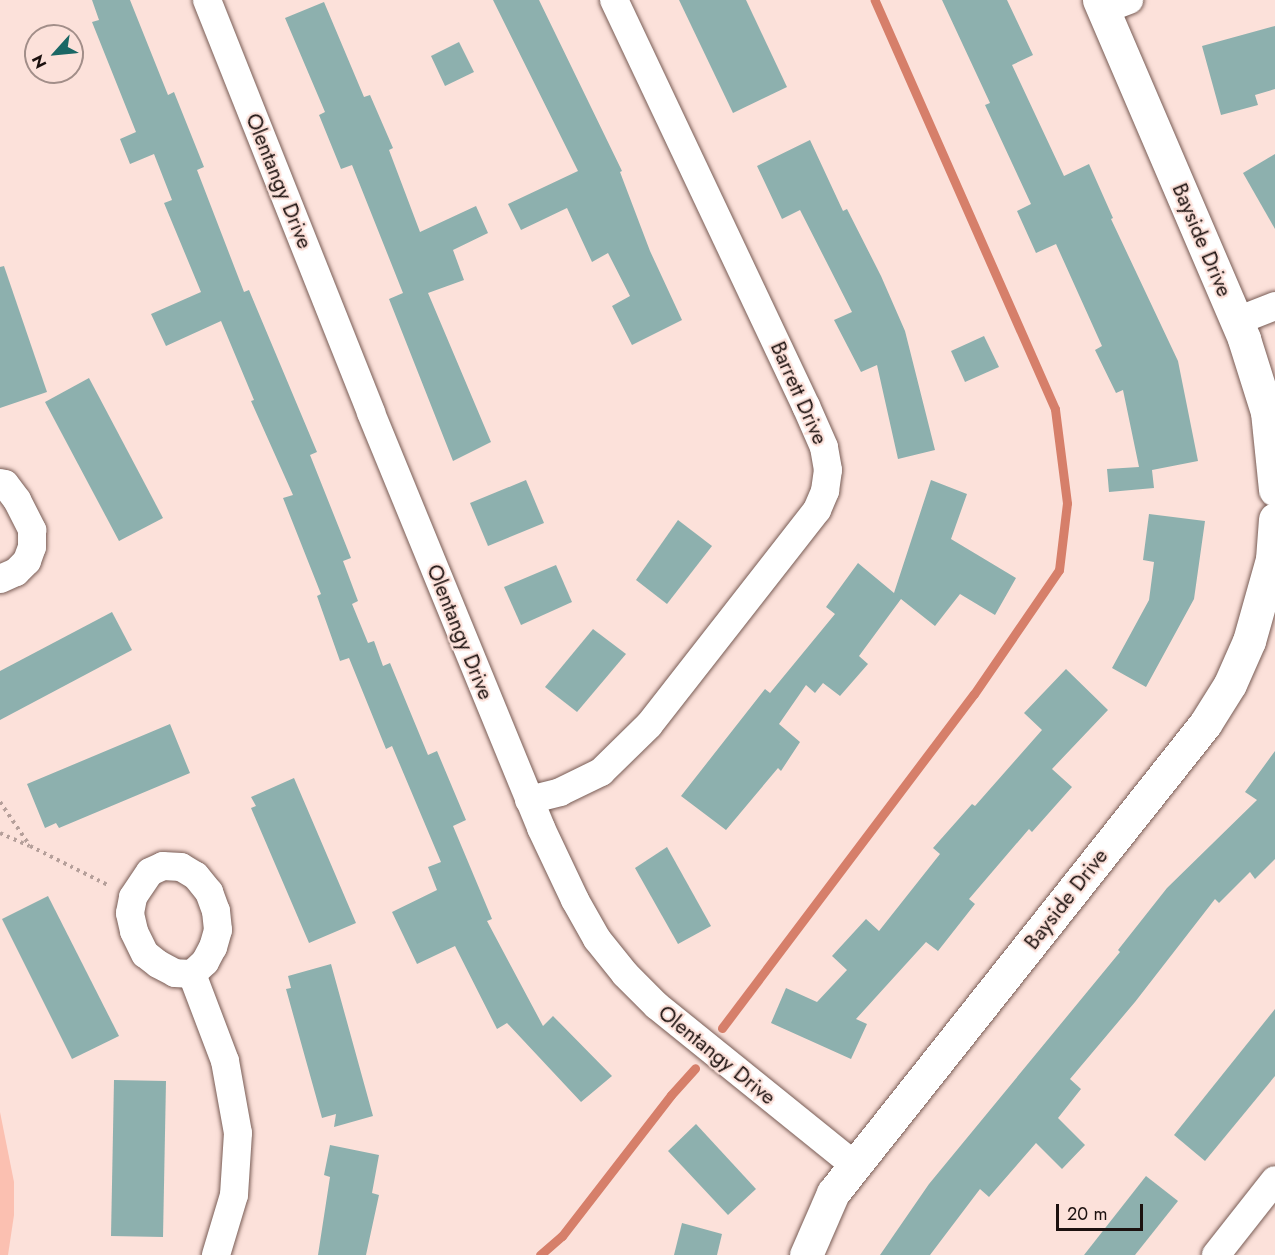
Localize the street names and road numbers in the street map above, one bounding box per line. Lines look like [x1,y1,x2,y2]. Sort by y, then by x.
street label: Olentangy Drive [240,110,318,252]
street label: Bayside Drive [1167,180,1237,300]
street label: Barrett Drive [765,338,833,448]
street label: Olentangy Drive [421,561,499,703]
street label: Bayside Drive [1019,844,1113,954]
street label: Olentangy Drive [653,1000,781,1110]

